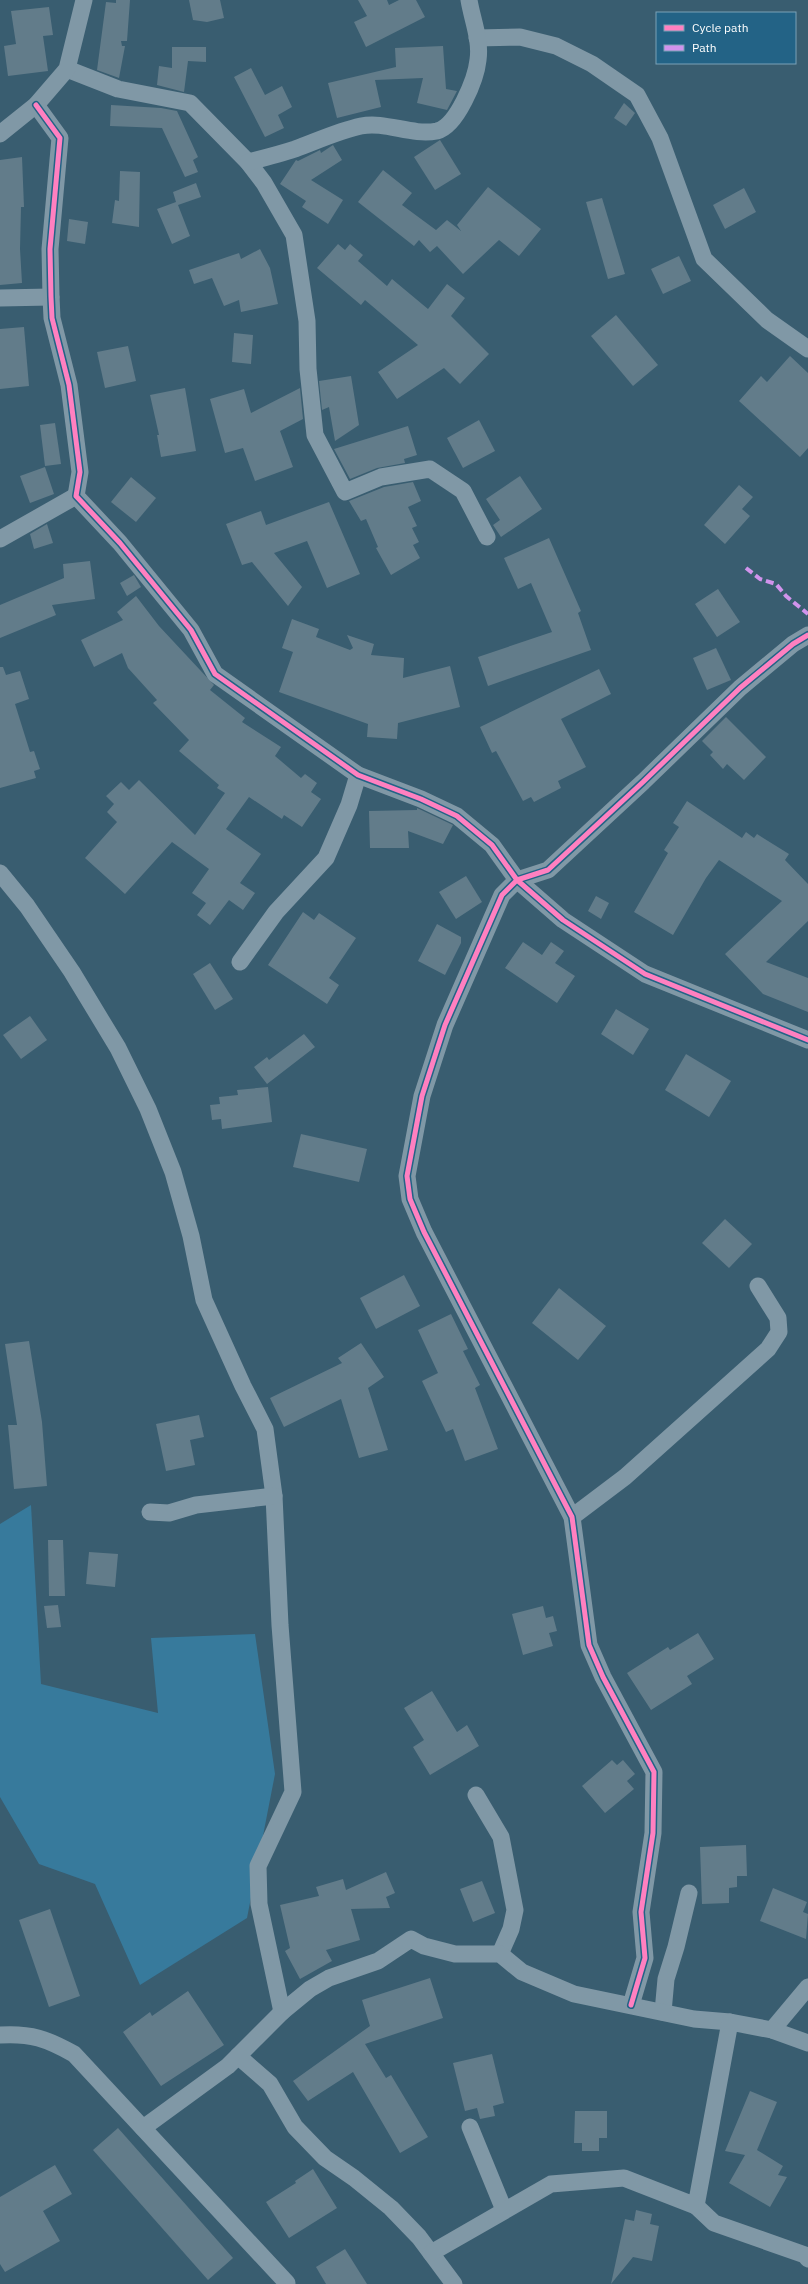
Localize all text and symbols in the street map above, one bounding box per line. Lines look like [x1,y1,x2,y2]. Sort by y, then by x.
legend [656,12,796,64]
text: Cycle path [692,20,749,35]
text: Path [692,40,717,55]

